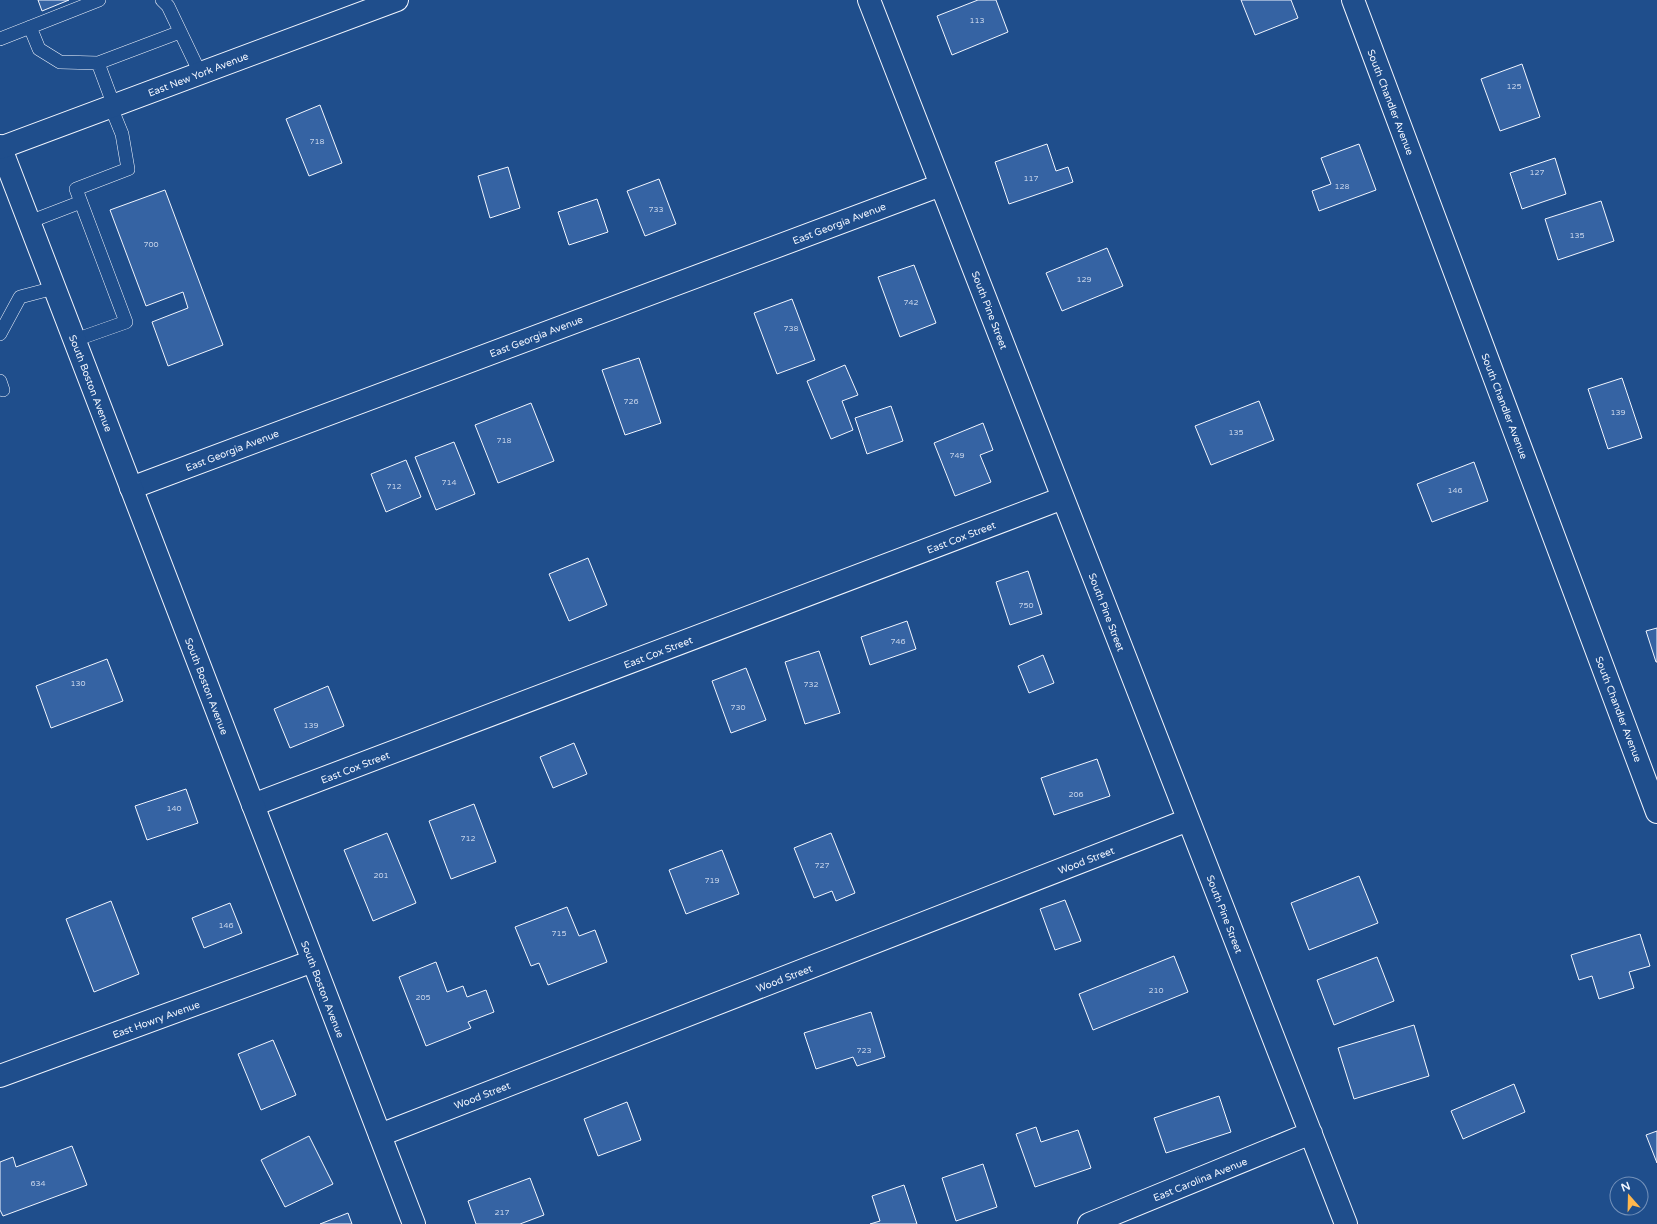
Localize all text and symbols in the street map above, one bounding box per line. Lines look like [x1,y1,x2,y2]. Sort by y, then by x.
house number: 113 [969,16,985,25]
street label: South Chandler Avenue [1364,48,1416,157]
street label: East New York Avenue [146,50,251,100]
house number: 125 [1506,82,1522,91]
house number: 718 [309,137,325,146]
house number: 127 [1529,168,1545,177]
house number: 117 [1023,174,1039,183]
house number: 128 [1334,182,1350,191]
street label: East Georgia Avenue [791,200,888,247]
house number: 733 [648,205,664,214]
house number: 135 [1569,231,1585,240]
house number: 700 [143,240,159,249]
street label: South Pine Street [969,270,1010,351]
house number: 129 [1076,275,1092,284]
house number: 742 [903,298,919,307]
street label: East Georgia Avenue [488,313,585,360]
house number: 738 [783,324,799,333]
street label: South Boston Avenue [66,333,114,434]
street label: South Chandler Avenue [1478,352,1530,461]
house number: 726 [623,397,639,406]
house number: 139 [1610,408,1626,417]
street label: East Georgia Avenue [184,427,281,474]
house number: 135 [1228,428,1244,437]
house number: 718 [496,436,512,445]
house number: 749 [949,451,965,460]
house number: 714 [441,478,457,487]
house number: 712 [386,482,402,491]
house number: 146 [1447,486,1463,495]
street label: East Cox Street [925,519,997,557]
street label: South Pine Street [1086,572,1127,653]
house number: 750 [1018,601,1034,610]
street label: East Cox Street [622,634,694,672]
street label: South Boston Avenue [182,636,230,737]
house number: 746 [890,637,906,646]
street label: South Chandler Avenue [1592,655,1644,764]
house number: 130 [70,679,86,688]
house number: 732 [803,680,819,689]
house number: 730 [730,703,746,712]
house number: 139 [303,721,319,730]
street label: East Cox Street [319,749,391,787]
house number: 206 [1068,790,1084,799]
house number: 140 [166,804,182,813]
house number: 712 [460,834,476,843]
street label: Wood Street [1057,845,1116,877]
house number: 727 [814,861,830,870]
house number: 201 [373,871,389,880]
street label: South Pine Street [1204,874,1245,955]
house number: 719 [704,876,720,885]
house number: 146 [218,921,234,930]
house number: 715 [551,929,567,938]
street label: South Boston Avenue [298,939,346,1040]
street label: Wood Street [755,963,814,995]
house number: 210 [1148,986,1164,995]
house number: 205 [415,993,431,1002]
street label: East Howry Avenue [111,998,202,1041]
house number: 723 [856,1046,872,1055]
street label: Wood Street [453,1080,512,1112]
street label: East Carolina Avenue [1152,1155,1250,1204]
north arrow [1609,1176,1649,1216]
house number: 634 [30,1179,46,1188]
text: N [1619,1179,1632,1195]
house number: 217 [494,1208,510,1217]

